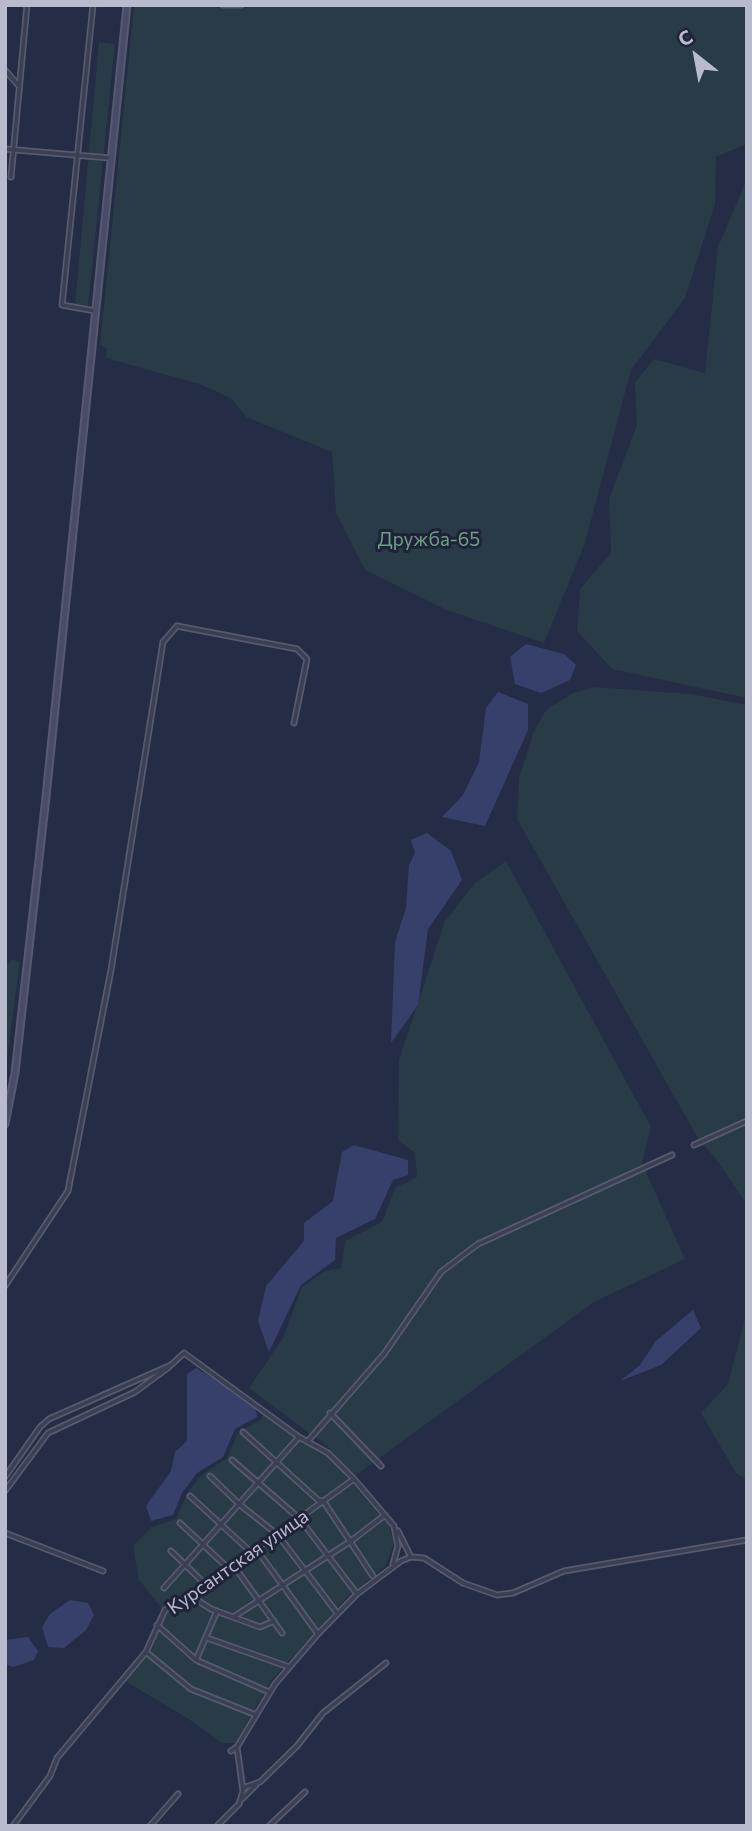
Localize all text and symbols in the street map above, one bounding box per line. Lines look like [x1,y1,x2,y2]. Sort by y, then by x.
north arrow [661,21,731,91]
text: С [673,24,696,51]
park label: Дружба-65 [378,529,480,551]
street label: Курсантская улица [163,1505,313,1619]

